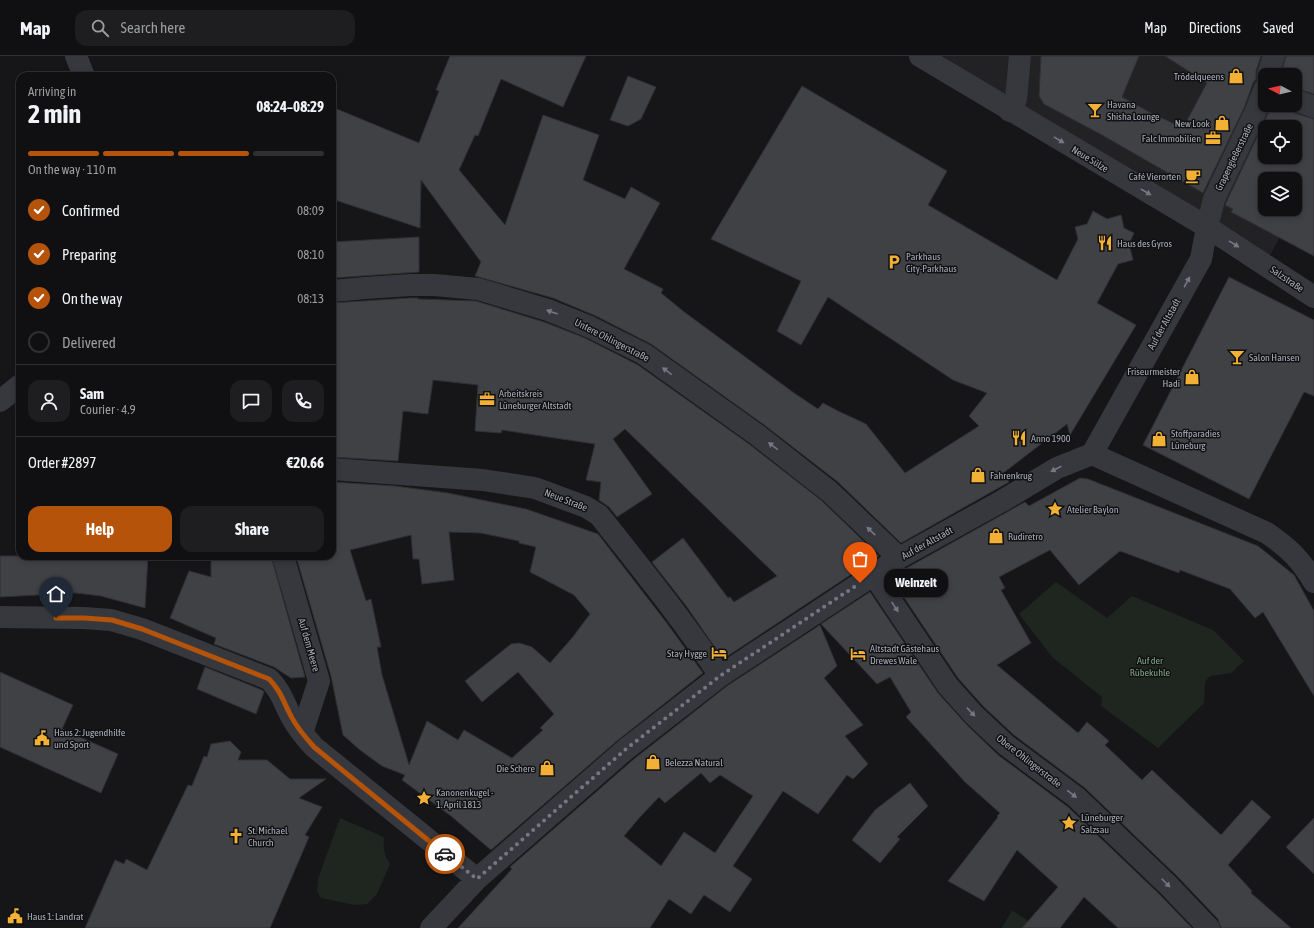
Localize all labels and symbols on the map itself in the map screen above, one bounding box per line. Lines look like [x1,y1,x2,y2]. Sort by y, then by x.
shop icon: Trödelqueens [1227,67,1245,85]
north arrow [1258,68,1302,112]
place label: Trödelqueens [1174,71,1224,82]
place label: Havana Shisha Lounge [1107,99,1160,122]
bar icon: Havana Shisha Lounge [1086,101,1104,119]
shop icon: New Look [1213,114,1231,132]
place label: New Look [1175,118,1211,129]
street label: Grapengießerstraße [1213,121,1255,192]
office icon: Falc Immobilien [1204,129,1222,147]
place label: Falc Immobilien [1142,133,1201,144]
one-way arrow [1053,137,1065,144]
street label: Neue Sülze [1070,144,1111,174]
cafe icon: Café Vierorten [1184,167,1202,185]
place label: Café Vierorten [1129,171,1181,182]
one-way arrow [1140,188,1152,195]
restaurant icon: Haus des Gyros [1096,234,1114,252]
place label: Haus des Gyros [1117,238,1172,249]
one-way arrow [1228,241,1240,248]
place label: Parkhaus City-Parkhaus [906,251,957,274]
parking icon: Parkhaus City-Parkhaus [885,253,903,271]
street label: Salzstraße [1268,264,1306,294]
one-way arrow [1184,277,1191,288]
street label: Auf der Altstadt [1145,296,1183,351]
one-way arrow [545,308,557,314]
street label: Untere Ohlingerstraße [573,316,651,364]
bar icon: Salon Hansen [1228,348,1246,366]
place label: Salon Hansen [1249,352,1300,363]
place label: Friseurmeister Hadi [1127,366,1181,389]
one-way arrow [662,367,672,375]
shop icon: Friseurmeister Hadi [1183,368,1201,386]
place label: Arbeitskreis Lüneburger Altstadt [499,388,571,411]
office icon: Arbeitskreis Lüneburger Altstadt [478,390,496,408]
place label: Stoffparadies Lüneburg [1171,428,1220,451]
restaurant icon: Anno 1900 [1010,429,1028,447]
shop icon: Stoffparadies Lüneburg [1150,430,1168,448]
place label: Anno 1900 [1031,433,1071,444]
one-way arrow [767,442,778,451]
shop icon: Fahrenkrug [969,466,987,484]
one-way arrow [1050,466,1062,473]
place label: Fahrenkrug [990,470,1033,481]
street label: Neue Straße [543,487,589,513]
place icon: Atelier Baylon [1046,500,1064,518]
place label: Atelier Baylon [1067,504,1119,515]
street label: Auf der Altstadt [900,524,955,562]
one-way arrow [866,526,876,536]
shop icon: Rudiretro [987,527,1005,545]
place label: Rudiretro [1008,531,1043,542]
pin [843,542,877,583]
callout: Weinzeit [884,569,948,597]
pin [39,577,73,618]
one-way arrow [891,602,899,612]
street label: Auf dem Meere [296,617,322,673]
place label: Altstadt Gästehaus Drewes Wale [870,643,940,666]
hotel icon: Stay Hygge [710,644,728,662]
hotel icon: Altstadt Gästehaus Drewes Wale [849,645,867,663]
place label: Stay Hygge [667,648,707,659]
park label: Auf der Rübekuhle [1130,655,1171,678]
one-way arrow [966,707,976,717]
place label: Haus 2: Jugendhilfe und Sport [54,727,126,750]
public building icon: Haus 2: Jugendhilfe und Sport [33,729,51,747]
street label: Obere Ohlingerstraße [994,732,1064,790]
shop icon: Belezza Natural [644,753,662,771]
place label: Belezza Natural [665,757,723,768]
shop icon: Die Schere [538,759,556,777]
place label: Die Schere [496,763,535,774]
place label: Kanonenkugel - 1. April 1813 [436,787,494,810]
place icon: Kanonenkugel - 1. April 1813 [415,789,433,807]
one-way arrow [1066,789,1077,798]
place label: Lüneburger Salzsau [1081,812,1124,835]
place icon: Lüneburger Salzsau [1060,814,1078,832]
place label: St. Michael Church [248,825,288,848]
church icon: St. Michael Church [227,827,245,845]
courier [425,834,465,874]
one-way arrow [1161,878,1171,888]
public building icon: Haus 1: Landrat [6,907,24,925]
place label: Haus 1: Landrat [27,911,84,922]

